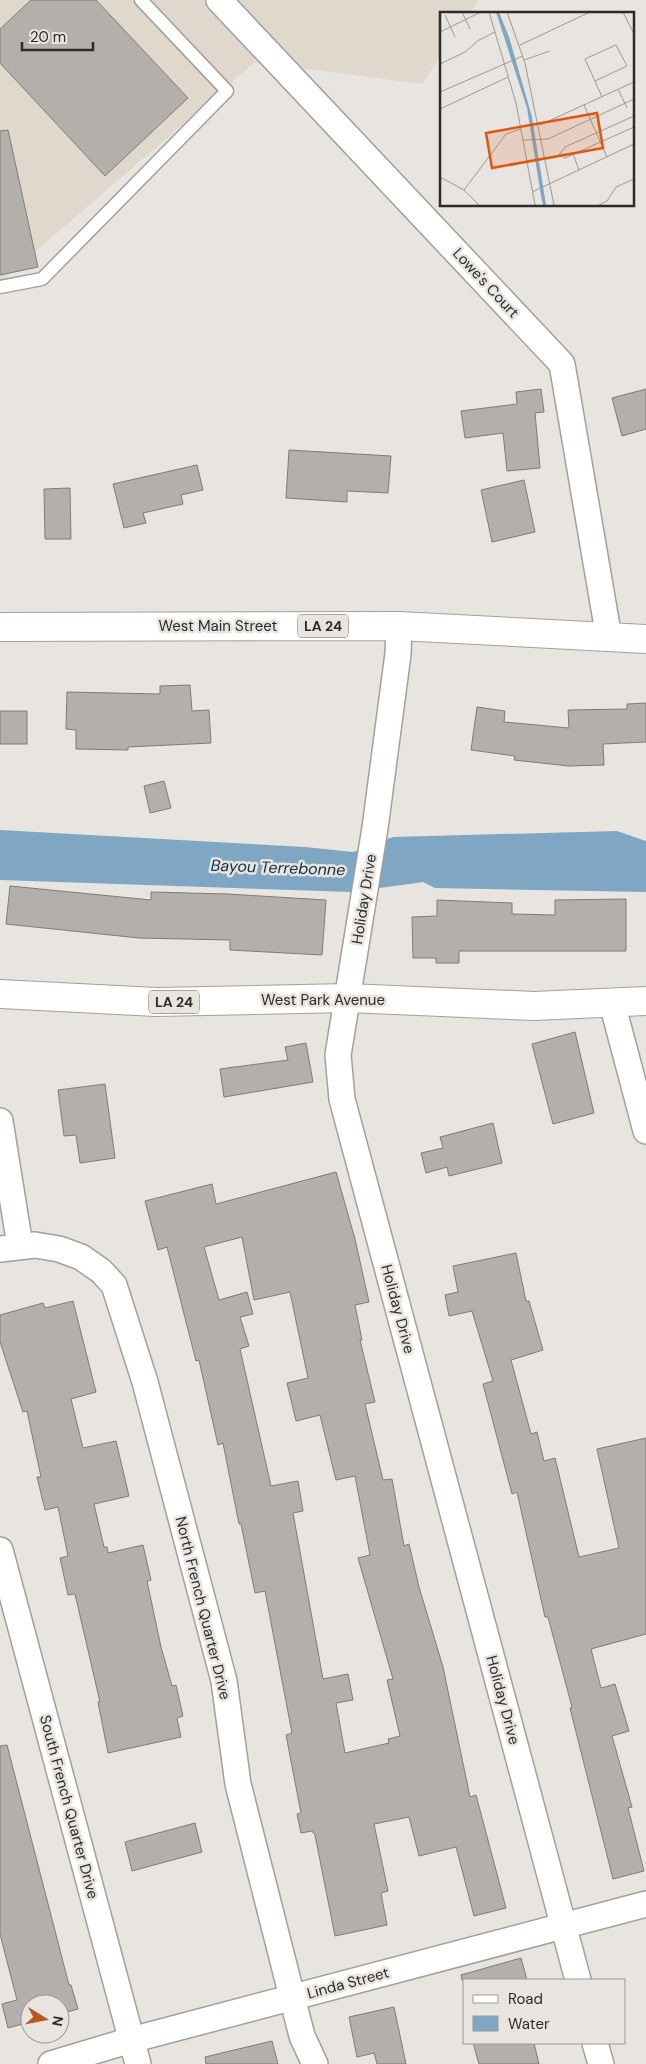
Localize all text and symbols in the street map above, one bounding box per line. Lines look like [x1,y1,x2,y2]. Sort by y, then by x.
inset map [440,12,634,206]
scale bar [22,20,94,52]
text: 20 m [30,27,66,47]
street label: Lowe's Court [448,244,524,322]
road number: LA 24 [298,614,348,638]
street label: West Main Street [159,616,278,636]
street label: Holiday Drive [347,852,381,946]
water label: Bayou Terrebonne [210,855,346,880]
road number: LA 24 [149,990,199,1014]
street label: West Park Avenue [261,990,385,1010]
street label: Holiday Drive [377,1262,419,1356]
street label: North French Quarter Drive [171,1514,235,1702]
street label: Holiday Drive [482,1653,524,1747]
street label: South French Quarter Drive [35,1713,103,1901]
street label: Linda Street [305,1962,391,2004]
legend [463,1979,626,2044]
text: Road [508,1989,543,2009]
north arrow [20,1994,70,2044]
text: Water [508,2014,550,2034]
text: N [48,2015,68,2028]

